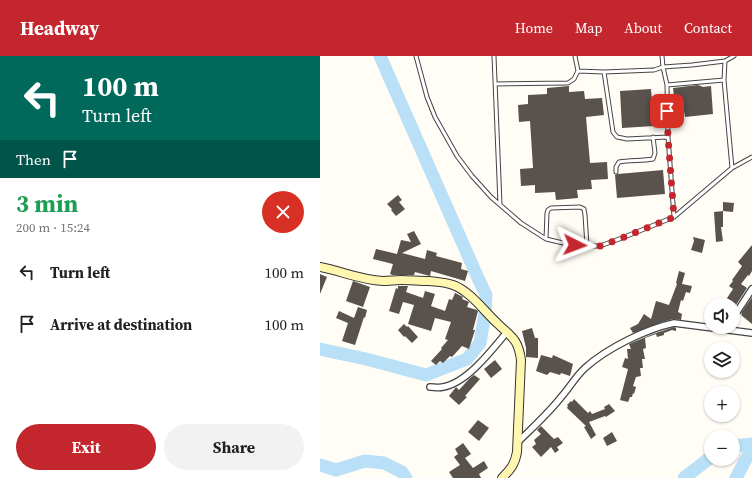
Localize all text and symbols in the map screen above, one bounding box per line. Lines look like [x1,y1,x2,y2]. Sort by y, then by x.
text: Headway [20,15,99,41]
text: Home [515,18,553,38]
text: Map [575,18,602,38]
text: About [624,18,662,38]
text: Contact [684,18,732,38]
text: 100 m [82,67,159,105]
icon: left [16,72,68,124]
pin [650,94,684,128]
icon: arrive [656,100,678,122]
text: Turn left [82,103,152,128]
icon: arrive [59,148,81,170]
text: Then [16,149,51,170]
text: 3 min [16,187,78,220]
button: close [262,191,304,233]
text: 200 m · 15:24 [16,219,90,236]
position arrow [554,224,596,266]
icon: left [16,261,38,283]
text: Turn left [50,262,110,283]
text: 100 m [264,262,304,283]
map controls [704,298,740,466]
button: sound [704,298,740,334]
icon: arrive [16,313,38,335]
text: Arrive at destination [50,314,192,335]
text: 100 m [264,314,304,335]
button: layers [704,342,740,378]
button: + [704,386,740,422]
button: Exit [16,424,156,470]
button: Share [164,424,304,470]
button: − [704,430,740,466]

